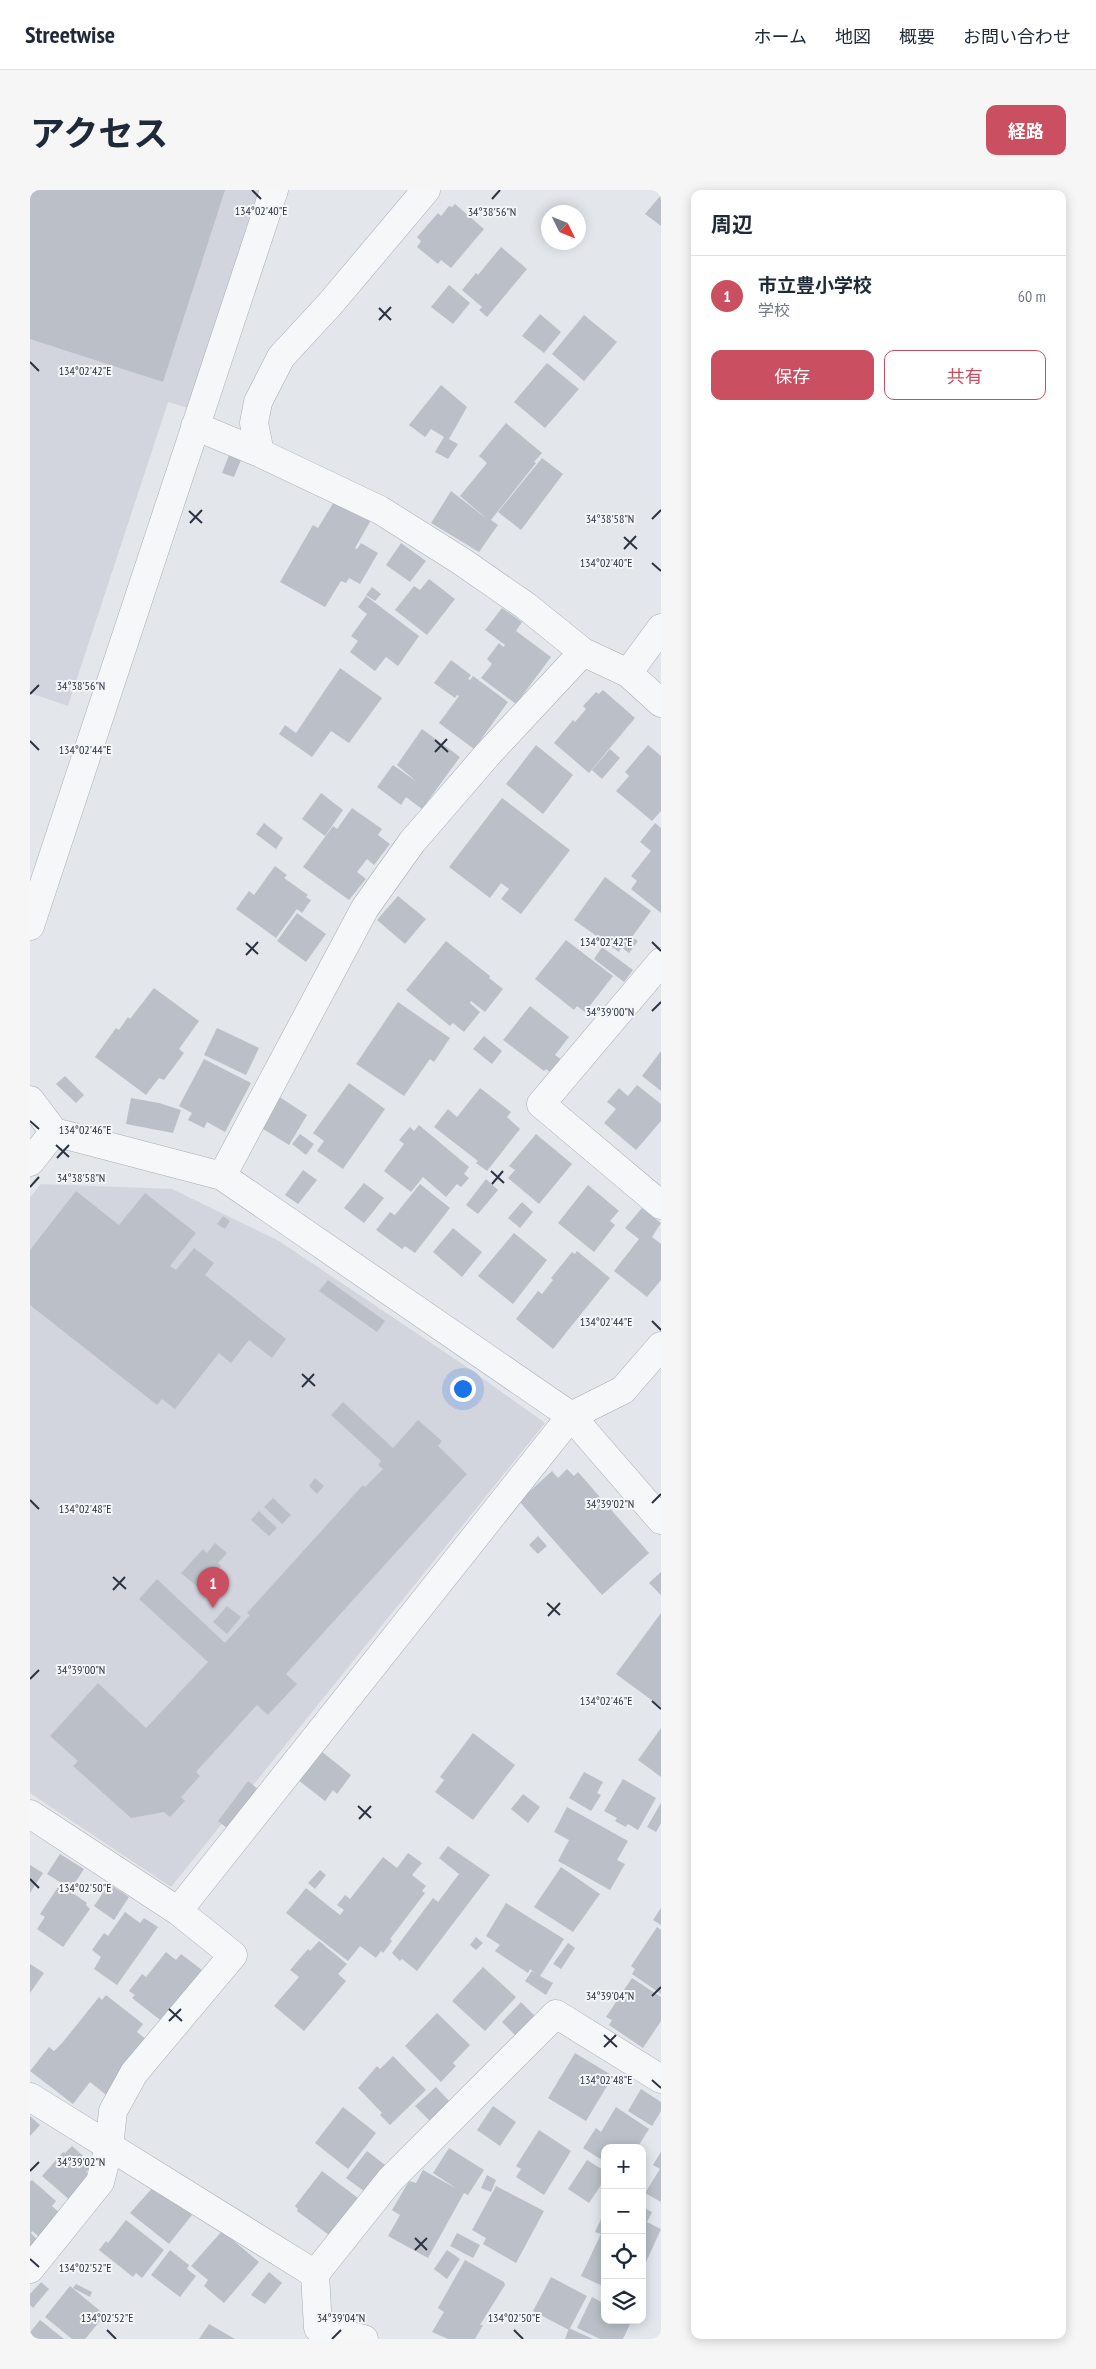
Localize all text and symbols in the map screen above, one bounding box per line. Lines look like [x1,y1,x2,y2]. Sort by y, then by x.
text: Streetwise [25,19,115,50]
text: ホーム [754,25,807,48]
text: 地図 [835,25,871,48]
text: 概要 [899,25,935,48]
text: お問い合わせ [963,25,1071,48]
button: 経路 [986,105,1066,155]
text: アクセス [30,110,168,156]
text: 134°02'40"E [235,203,287,218]
text: 34°38'56"N [468,204,516,219]
north arrow [541,205,586,250]
text: 周辺 [711,211,753,238]
text: 市立豊小学校 [758,273,872,297]
text: 1 [723,286,731,306]
text: 60 m [1018,286,1046,306]
text: 学校 [758,300,790,320]
button: 保存 [711,350,874,400]
button: 共有 [884,350,1046,400]
text: 134°02'42"E [59,363,111,378]
text: 34°38'58"N [586,511,634,526]
text: 134°02'40"E [580,555,632,570]
text: 34°38'56"N [57,678,105,693]
text: 134°02'44"E [59,742,111,757]
text: 134°02'42"E [580,934,632,949]
text: 34°39'00"N [586,1004,634,1019]
text: 134°02'46"E [59,1122,111,1137]
text: 34°38'58"N [57,1170,105,1185]
text: 134°02'44"E [580,1314,632,1329]
your location [450,1376,476,1402]
text: 34°39'02"N [586,1496,634,1511]
text: 134°02'48"E [59,1501,111,1516]
pin: 1 [197,1567,229,1608]
text: 34°39'00"N [57,1662,105,1677]
text: 134°02'46"E [580,1693,632,1708]
text: 134°02'50"E [59,1880,111,1895]
text: 34°39'04"N [586,1988,634,2003]
text: 134°02'48"E [580,2072,632,2087]
map controls [601,2144,646,2324]
button: + [601,2144,646,2189]
text: 34°39'02"N [57,2154,105,2169]
button: − [601,2189,646,2234]
button: locate [601,2234,646,2279]
text: 134°02'52"E [59,2260,111,2275]
button: layers [601,2279,646,2324]
text: 134°02'52"E [81,2310,133,2325]
text: 34°39'04"N [317,2310,365,2325]
text: 134°02'50"E [488,2310,540,2325]

